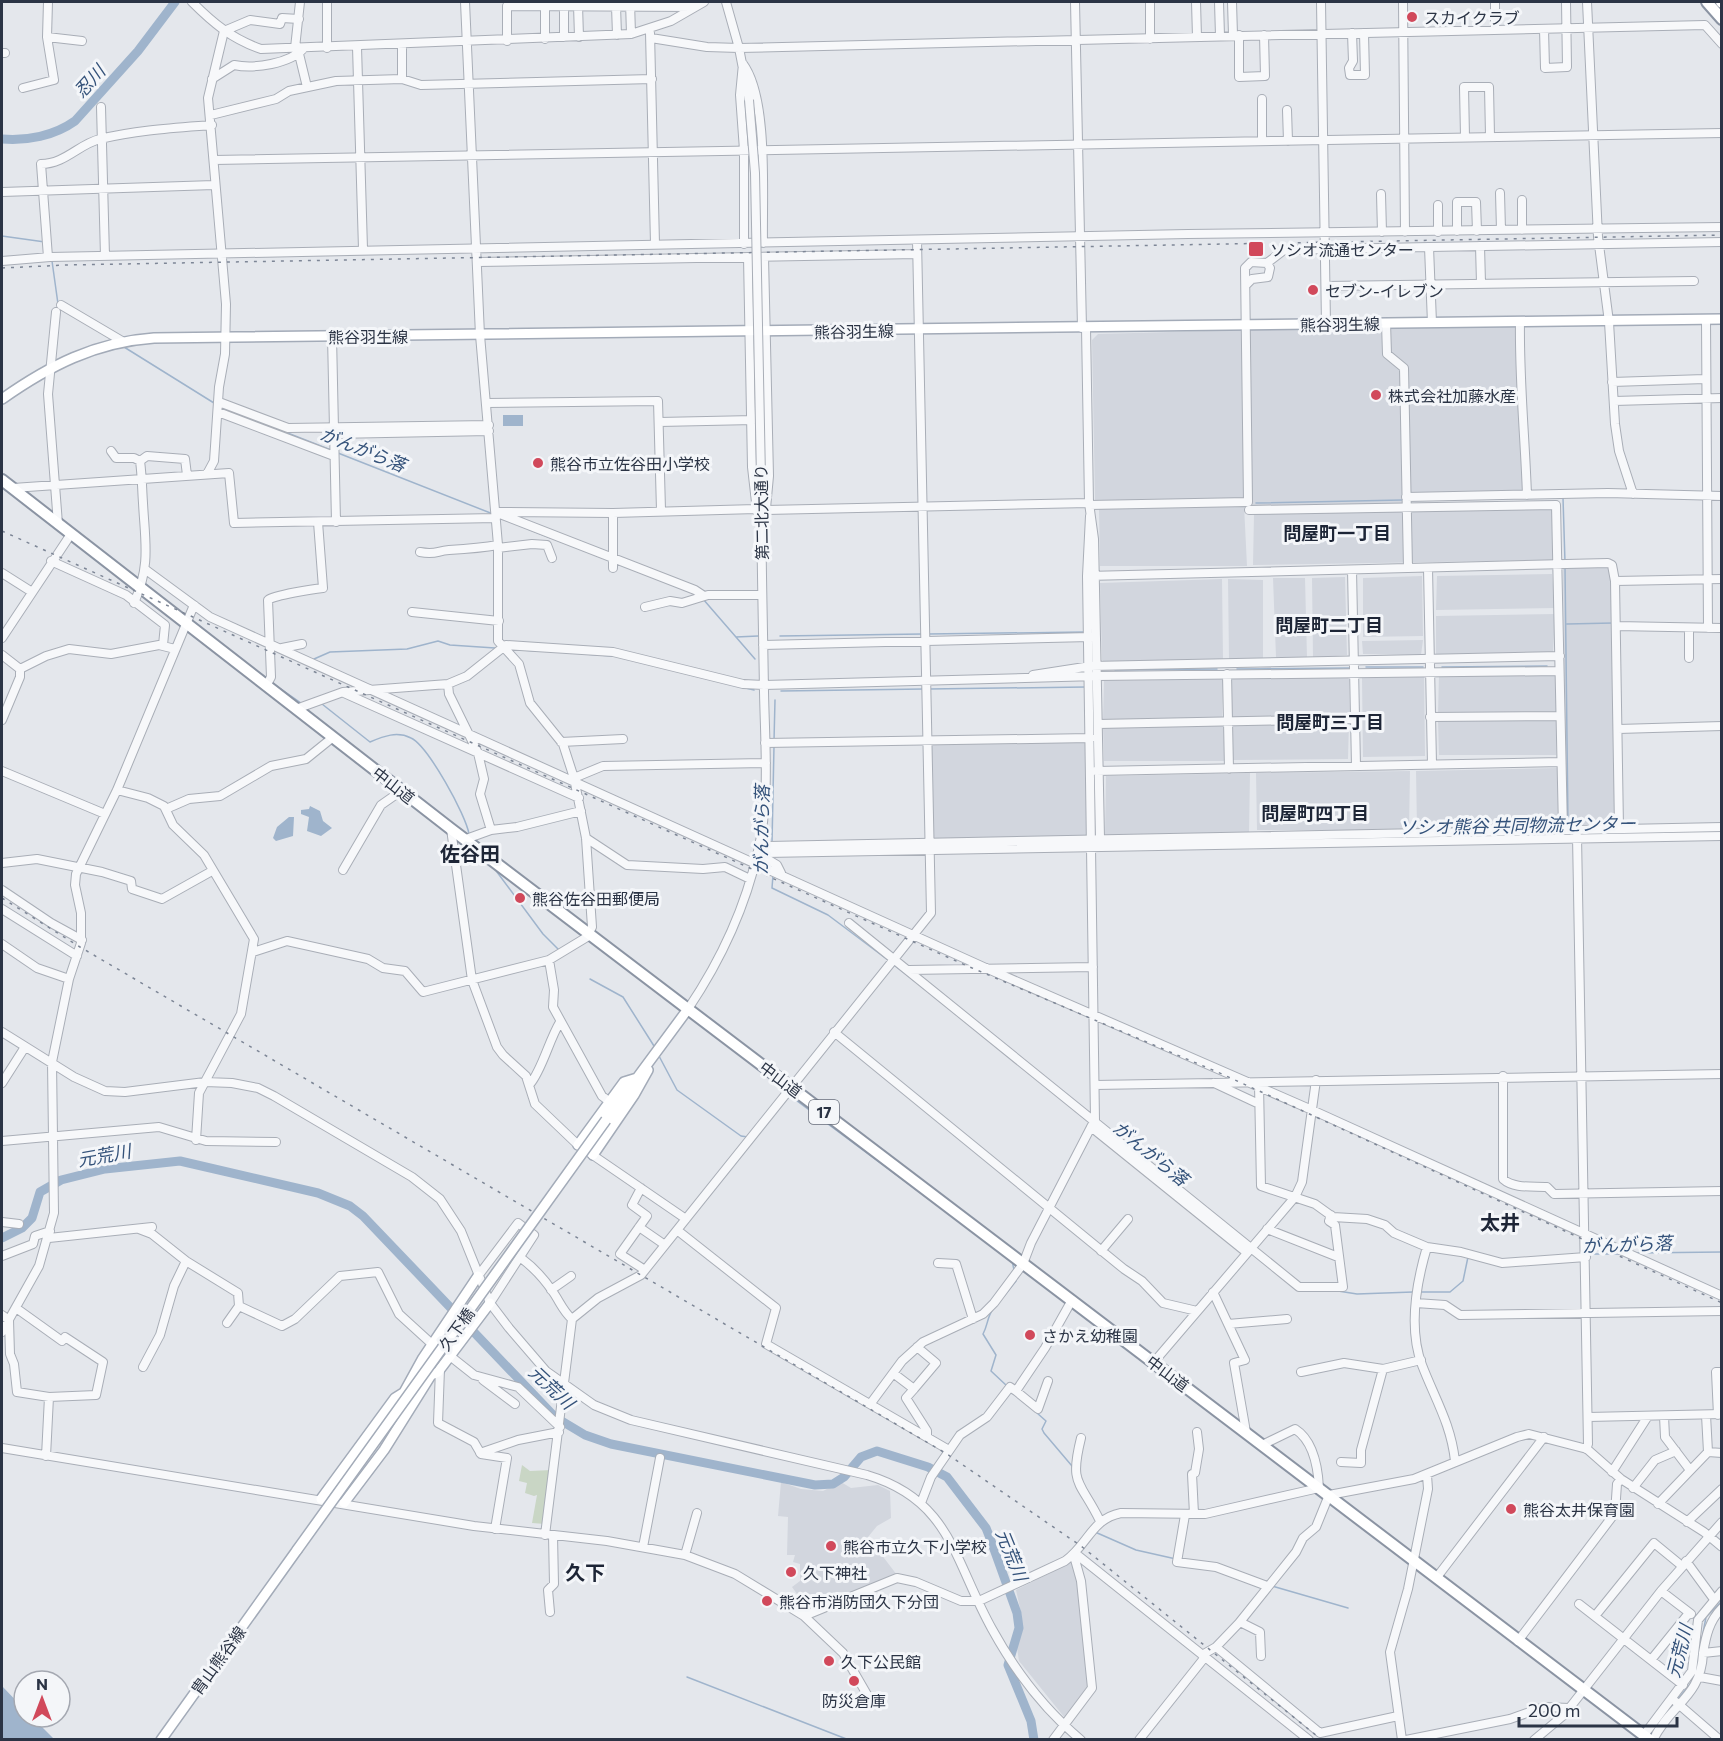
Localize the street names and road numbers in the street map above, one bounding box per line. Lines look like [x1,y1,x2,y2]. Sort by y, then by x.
street label: 熊谷羽生線 [1300,314,1380,334]
street label: 熊谷羽生線 [814,321,894,341]
street label: 熊谷羽生線 [328,327,408,346]
street label: 第二北大通り [751,464,771,560]
street label: 中山道 [369,763,419,807]
street label: 中山道 [756,1057,806,1101]
road number: 17 [809,1100,839,1124]
street label: 久下橋 [434,1304,478,1354]
street label: 中山道 [1143,1351,1193,1395]
street label: 胄山熊谷線 [187,1622,249,1698]

